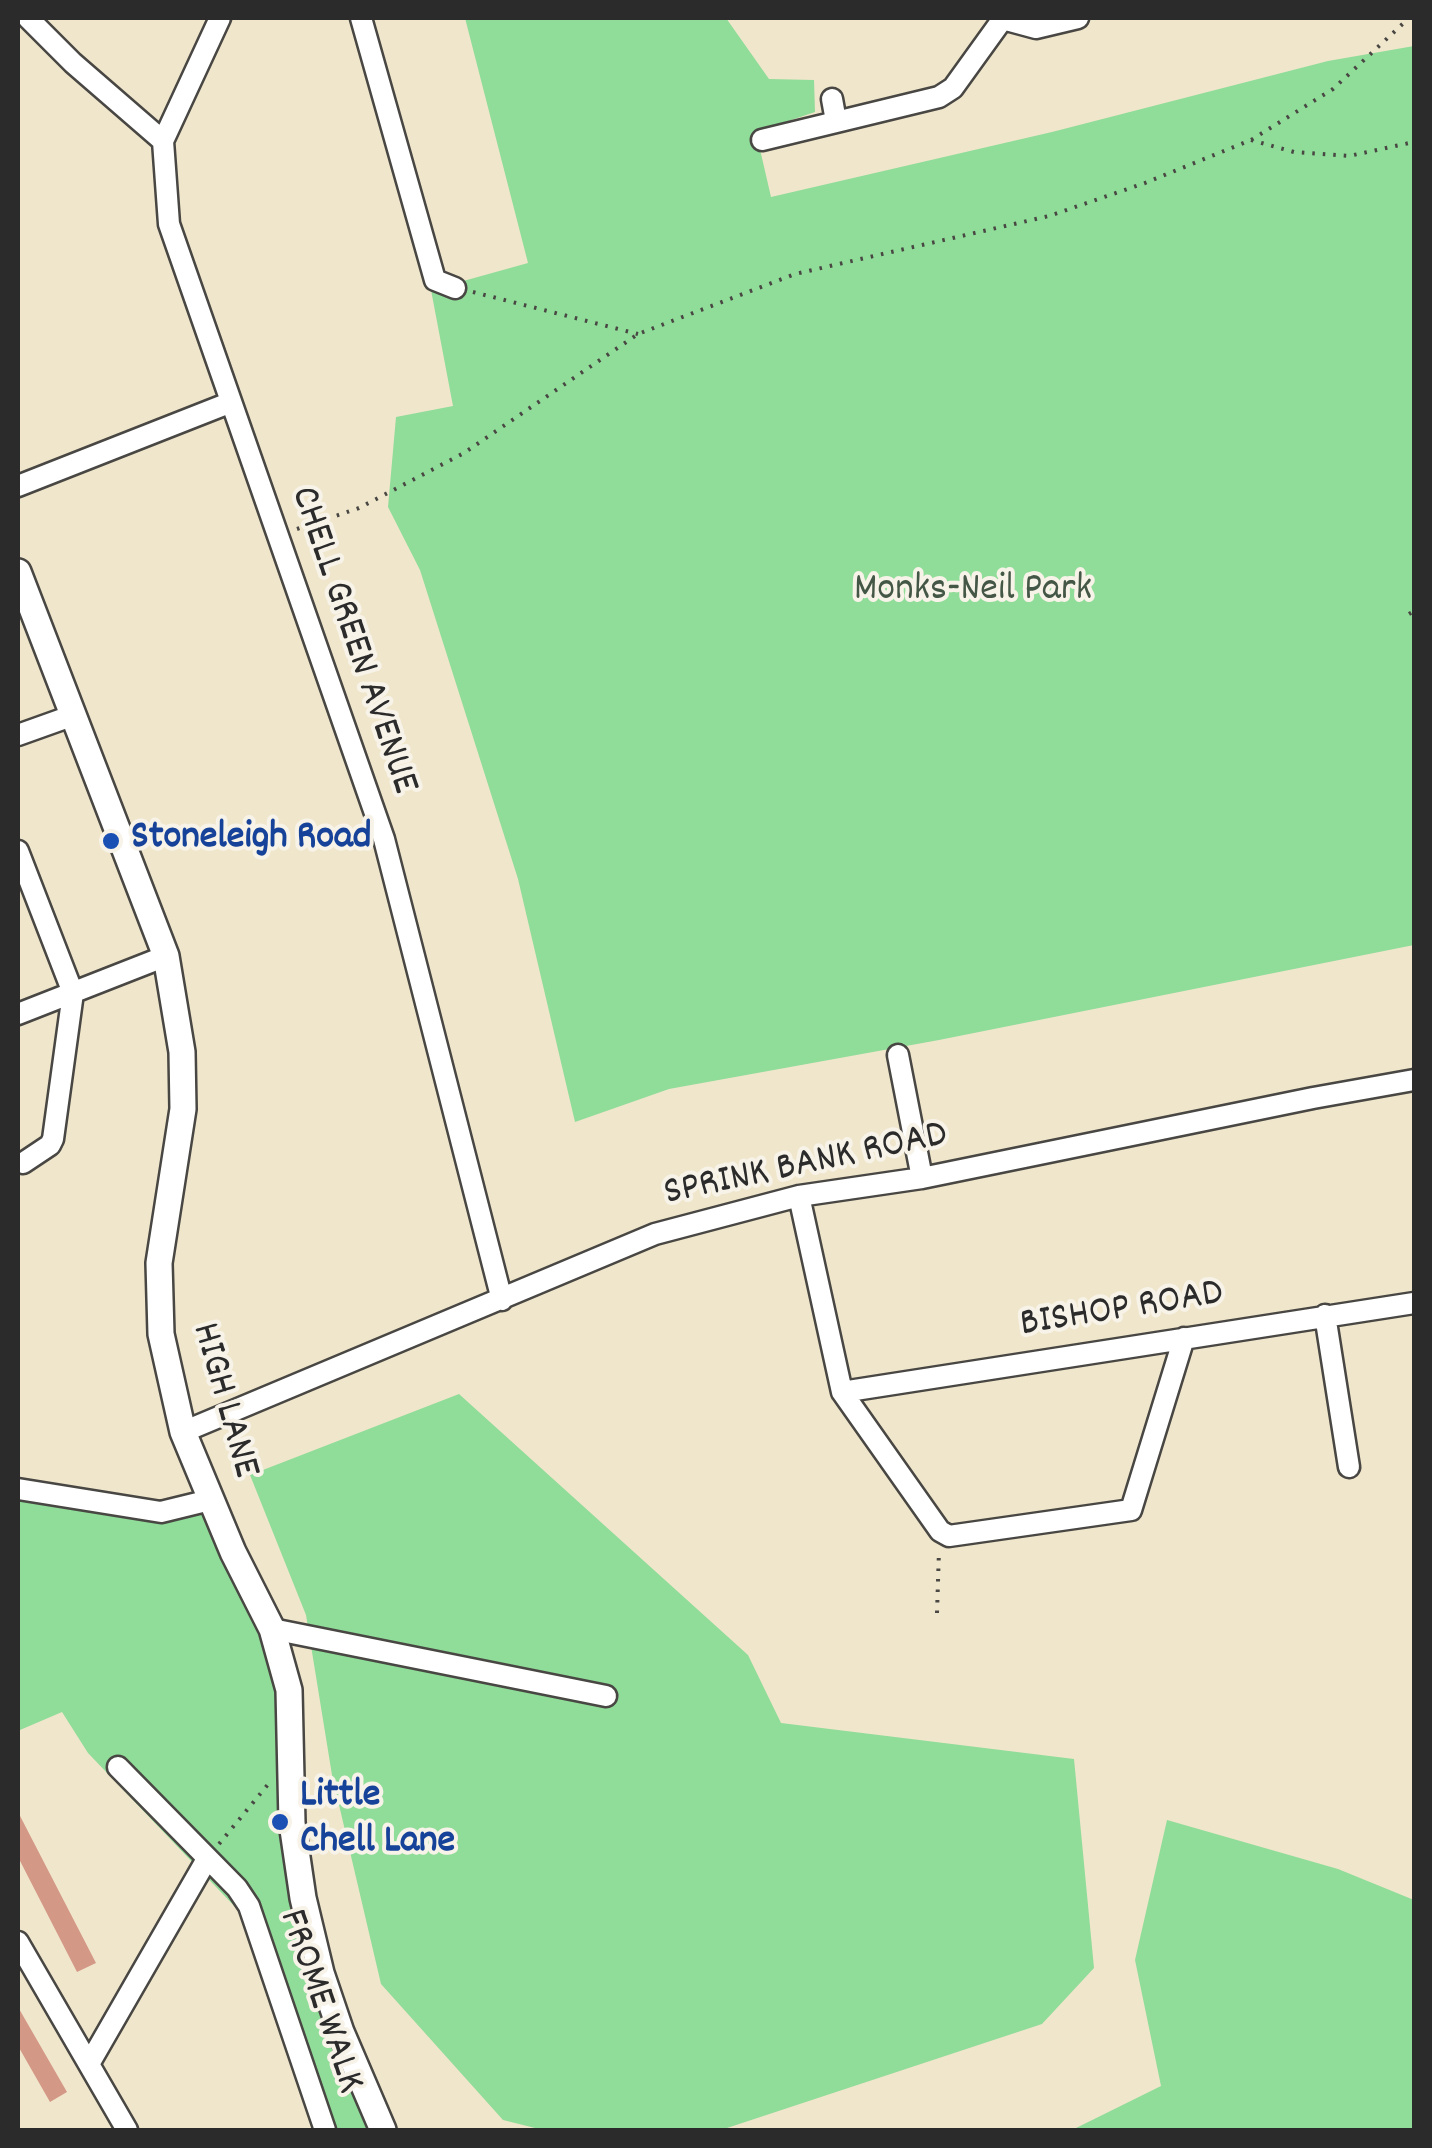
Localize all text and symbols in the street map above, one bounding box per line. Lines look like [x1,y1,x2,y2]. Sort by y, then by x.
street label: CHELL GREEN AVENUE [276,481,426,801]
park label: Monks-Neil Park [854,569,1092,617]
place label: Stoneleigh Road [131,817,372,865]
marker: Stoneleigh Road [100,830,122,852]
street label: SPRINK BANK ROAD [660,1114,952,1220]
street label: BISHOP ROAD [1017,1272,1227,1352]
street label: HIGH LANE [177,1318,267,1484]
place label: Little Chell Lane [300,1775,455,1869]
marker: Little Chell Lane [269,1811,291,1833]
street label: FROME WALK [264,1904,372,2100]

